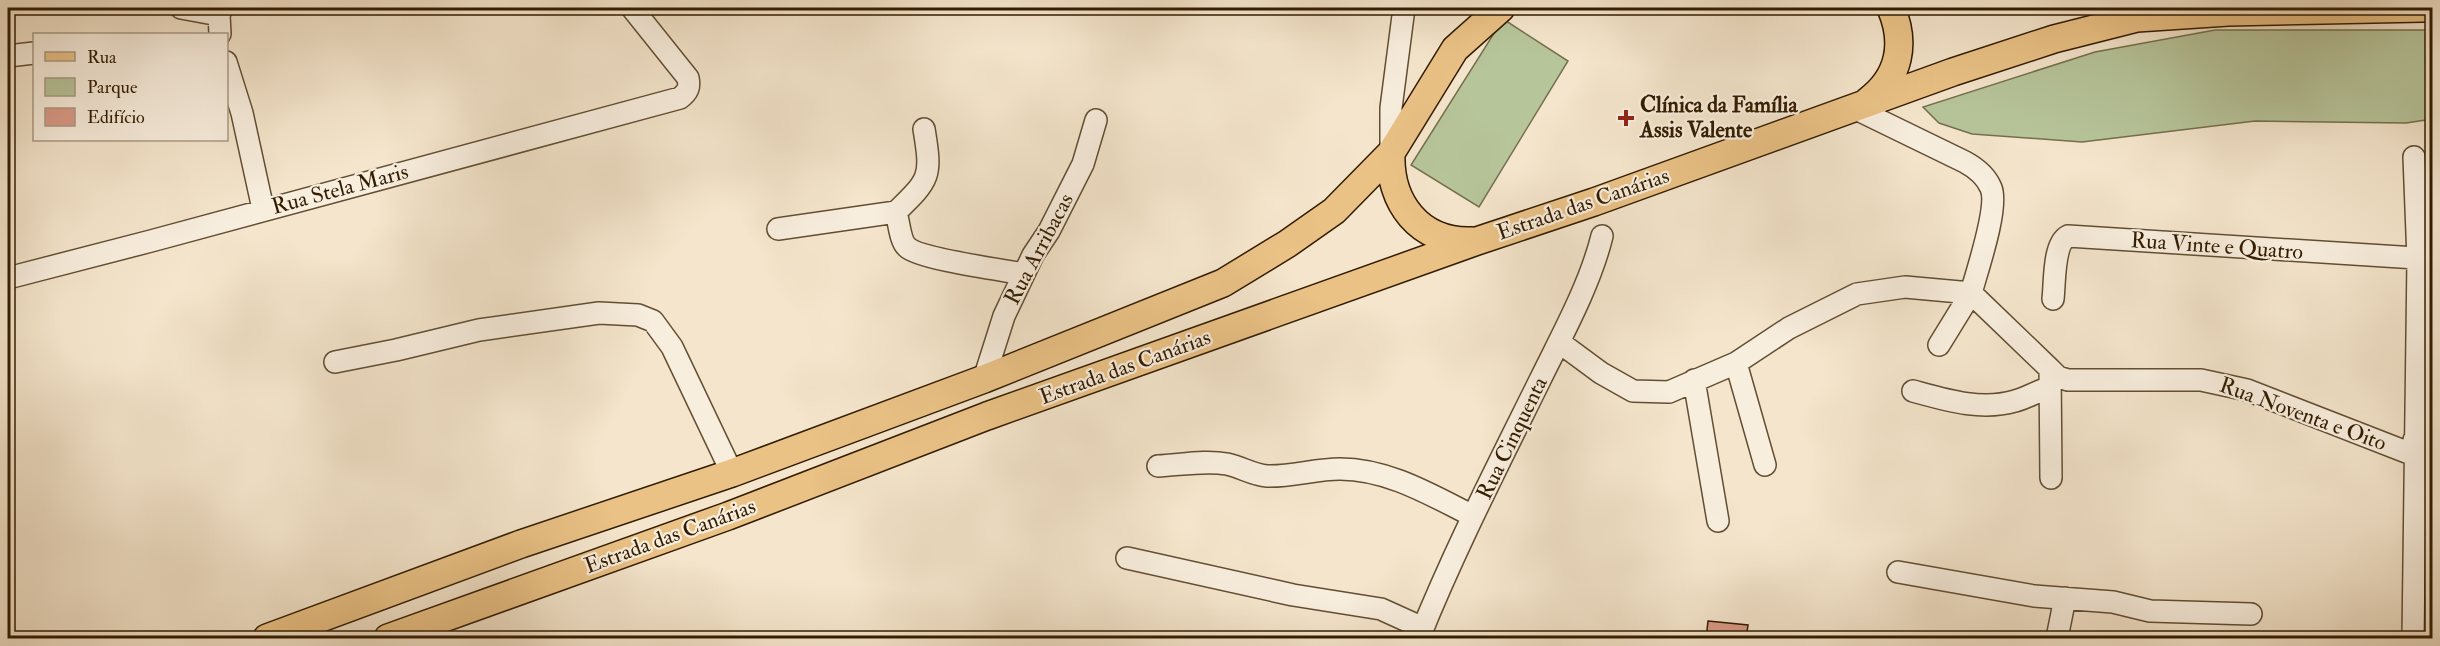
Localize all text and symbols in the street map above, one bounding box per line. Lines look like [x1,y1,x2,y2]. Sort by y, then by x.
legend [33,33,228,141]
text: Rua [87,46,117,69]
text: Parque [87,76,138,99]
place label: Clínica da Família Assis Valente [1639,91,1798,144]
text: Edifício [87,106,145,129]
marker: Clínica da Família Assis Valente [1617,109,1635,127]
street label: Rua Stela Maris [269,157,411,221]
street label: Estrada das Canárias [1493,161,1673,247]
street label: Rua Arribacas [998,189,1080,309]
street label: Rua Vinte e Quatro [2130,226,2304,266]
street label: Estrada das Canárias [1035,323,1215,411]
street label: Rua Cinquenta [1470,371,1554,504]
street label: Rua Noventa e Oito [2216,371,2390,457]
street label: Estrada das Canárias [580,492,760,580]

